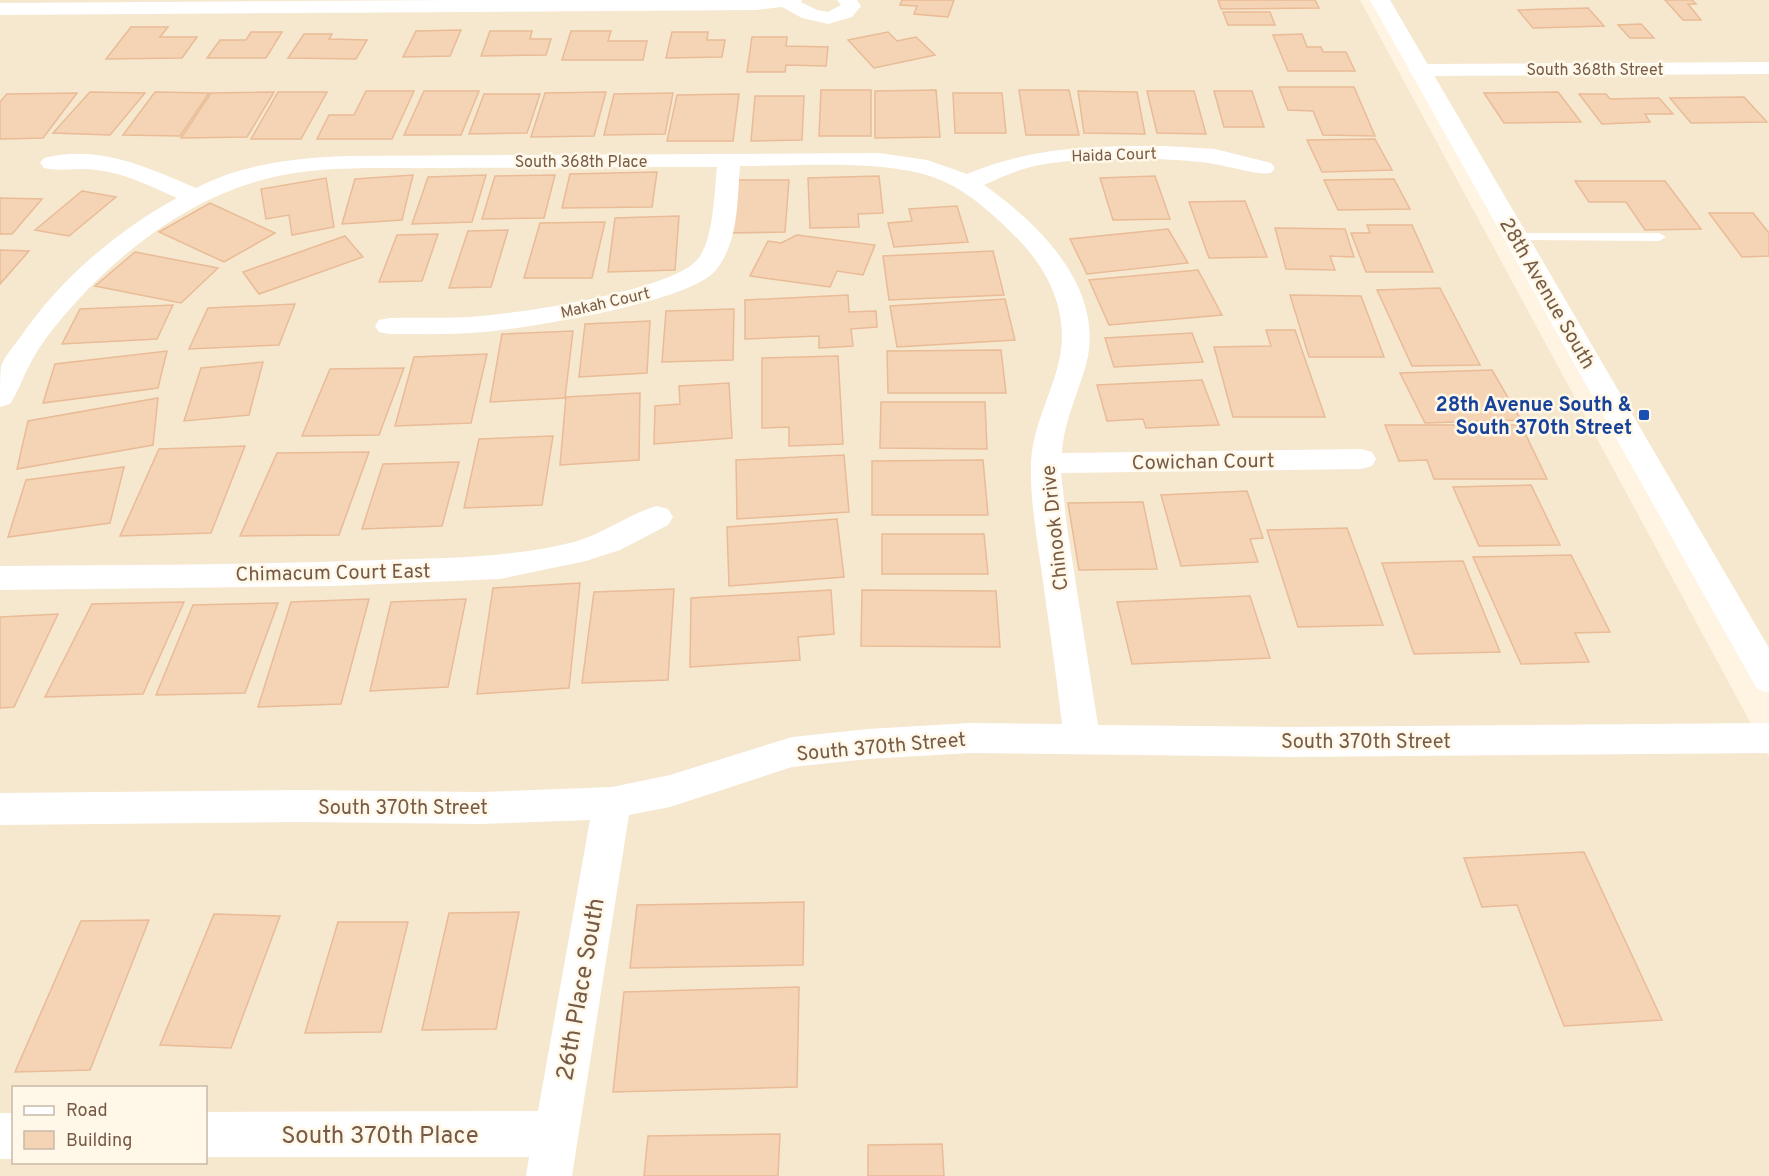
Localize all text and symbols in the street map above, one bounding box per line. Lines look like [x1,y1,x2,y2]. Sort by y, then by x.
street label: South 368th Street [1527,61,1663,81]
street label: Haida Court [1071,145,1157,167]
street label: South 368th Place [515,153,647,173]
street label: 28th Avenue South [1492,214,1600,374]
street label: Makah Court [559,284,652,324]
place label: 28th Avenue South & South 370th Street [1436,393,1632,442]
marker: 28th Avenue South & South 370th Street [1637,408,1651,422]
street label: Cowichan Court [1131,449,1275,477]
street label: Chinook Drive [1036,464,1076,592]
street label: Chimacum Court East [235,559,431,589]
street label: South 370th Street [795,728,967,768]
street label: South 370th Street [1281,730,1451,756]
street label: South 370th Street [318,796,488,822]
street label: 26th Place South [551,896,613,1083]
legend [12,1086,207,1164]
text: Road [66,1100,108,1123]
street label: South 370th Place [281,1122,479,1152]
text: Building [66,1130,132,1153]

